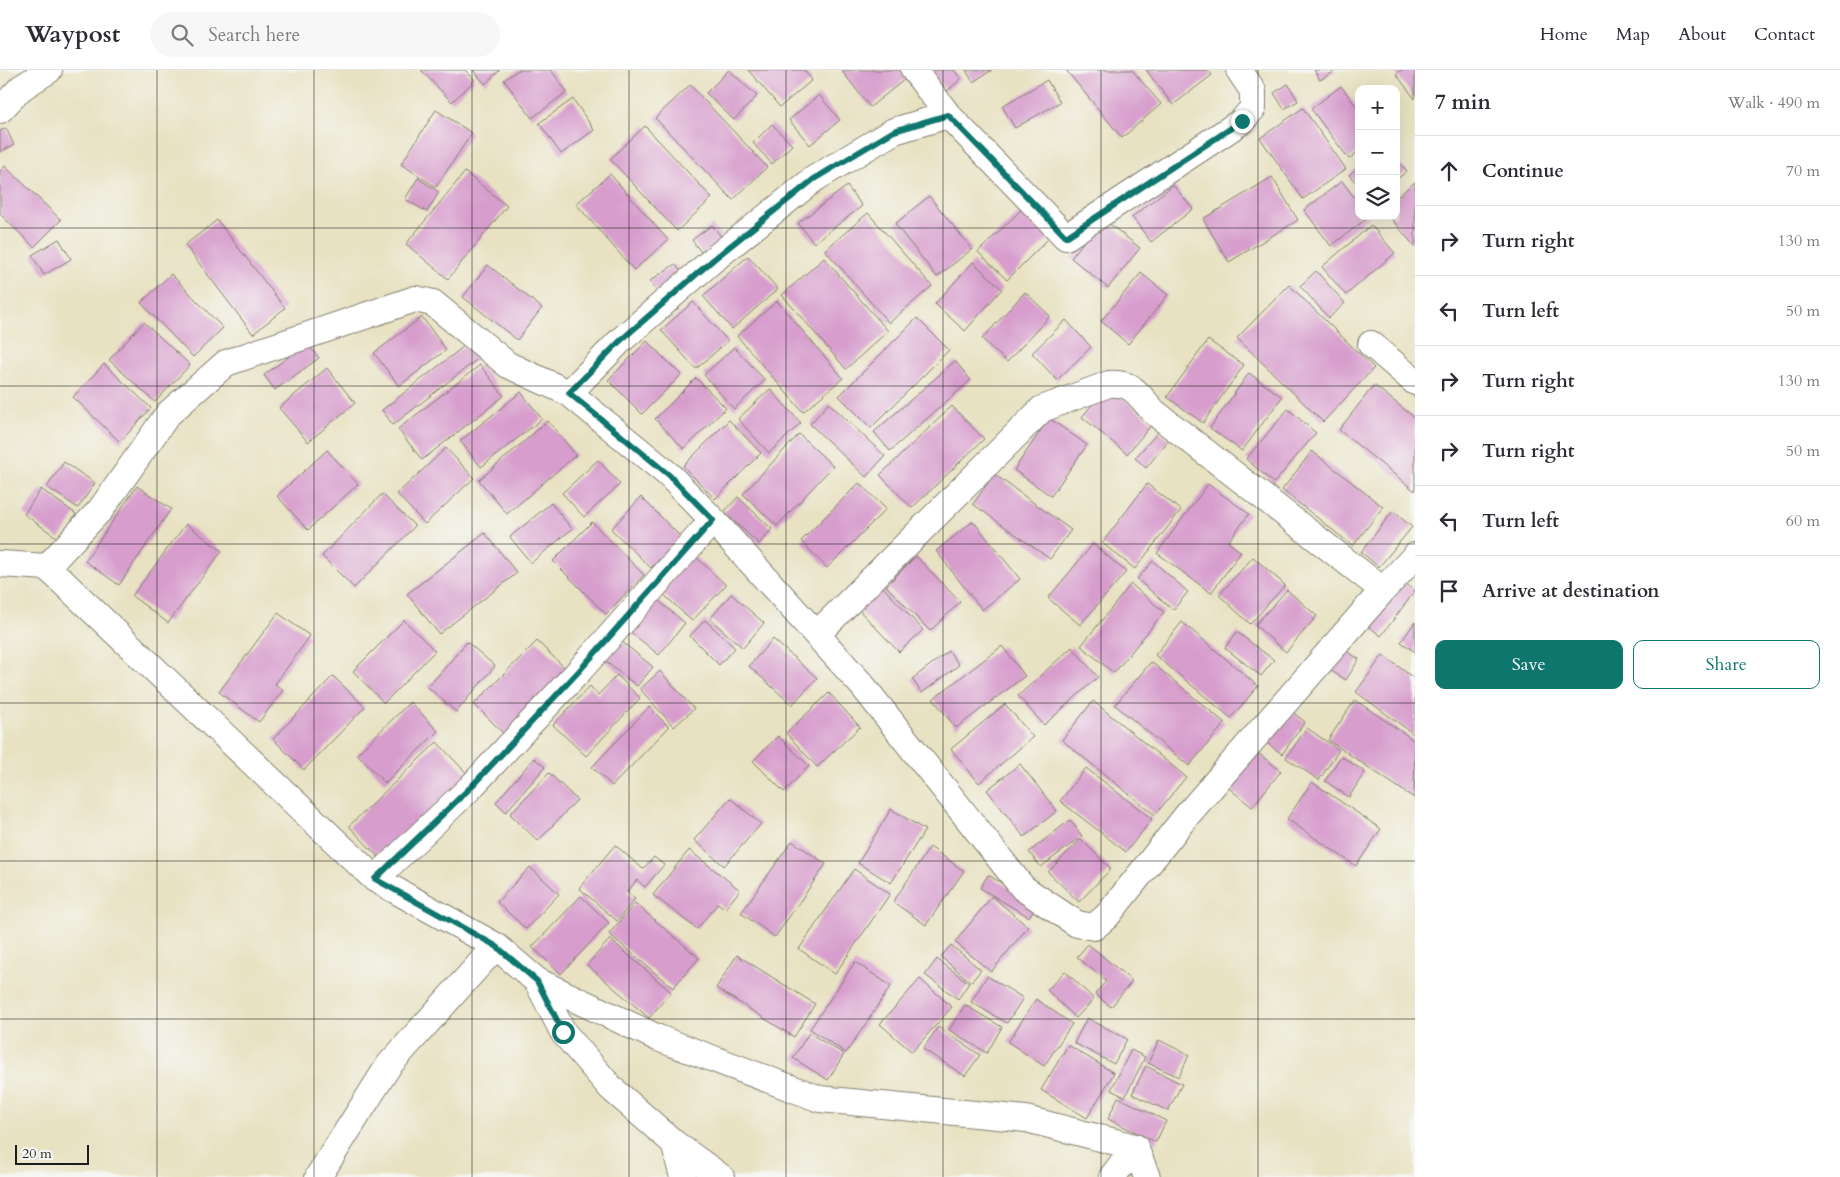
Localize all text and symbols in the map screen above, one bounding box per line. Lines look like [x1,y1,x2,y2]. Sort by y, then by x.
search box [150,12,500,57]
text: Waypost [25,18,120,51]
icon: search [168,21,196,49]
text: Search here [208,22,300,48]
text: Home [1540,22,1588,47]
text: Map [1616,22,1650,47]
text: About [1678,22,1726,47]
text: Contact [1754,22,1815,47]
map controls [1355,85,1400,220]
button: + [1355,85,1400,130]
text: 7 min [1435,88,1491,117]
text: Walk · 490 m [1728,92,1820,114]
route end [1231,110,1254,133]
button: − [1355,130,1400,175]
icon: ahead [1435,157,1463,185]
text: Continue [1482,158,1564,184]
text: 70 m [1786,160,1820,182]
button: layers [1355,175,1400,220]
icon: right [1435,227,1463,255]
text: Turn right [1482,228,1574,254]
text: 130 m [1778,230,1820,252]
icon: left [1435,297,1463,325]
text: Turn left [1482,298,1559,324]
text: 50 m [1786,300,1820,322]
icon: right [1435,367,1463,395]
text: Turn right [1482,368,1574,394]
text: 130 m [1778,370,1820,392]
icon: right [1435,437,1463,465]
text: Turn right [1482,438,1574,464]
text: 50 m [1786,440,1820,462]
icon: left [1435,507,1463,535]
text: Turn left [1482,508,1559,534]
text: 60 m [1786,510,1820,532]
icon: arrive [1435,577,1463,605]
text: Arrive at destination [1482,578,1659,604]
button: Save [1435,640,1623,689]
button: Share [1633,640,1820,689]
route start [552,1021,575,1044]
scale bar [15,1142,89,1165]
text: 20 m [22,1144,52,1163]

